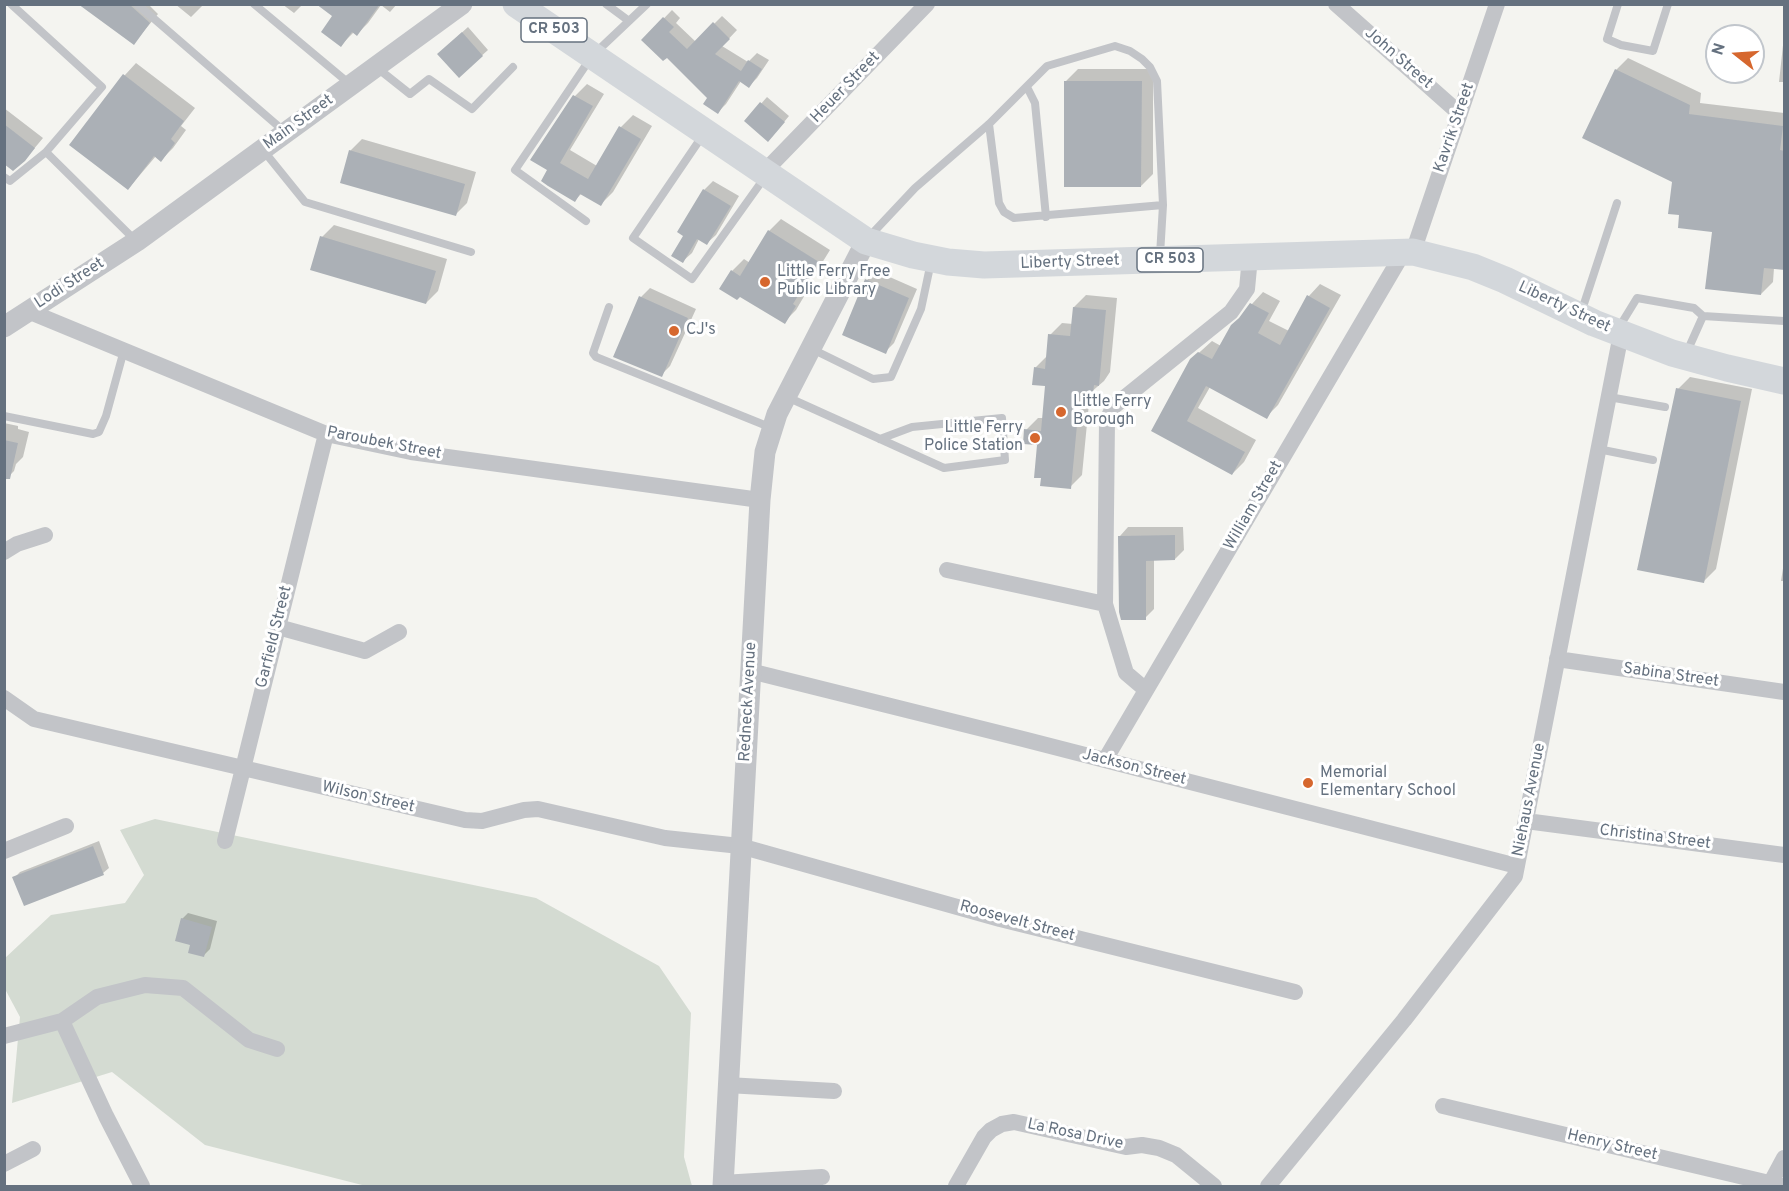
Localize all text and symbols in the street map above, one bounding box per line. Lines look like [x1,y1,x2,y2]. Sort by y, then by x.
road number: CR 503 [521,18,587,42]
street label: John Street [1360,24,1436,94]
north arrow [1705,24,1765,84]
text: N [1708,41,1731,58]
street label: Heuer Street [807,48,885,128]
street label: Kavrik Street [1431,81,1479,175]
street label: Main Street [260,91,338,155]
road number: CR 503 [1137,248,1203,272]
street label: Liberty Street [1020,252,1120,274]
street label: Lodi Street [32,254,108,314]
place label: Little Ferry Free Public Library [777,263,890,301]
marker: Little Ferry Free Public Library [758,275,772,289]
street label: Liberty Street [1515,278,1613,338]
place label: CJ's [686,321,716,341]
marker: CJ's [667,324,681,338]
place label: Little Ferry Borough [1073,393,1152,431]
marker: Little Ferry Borough [1054,405,1068,419]
place label: Little Ferry Police Station [924,419,1023,457]
street label: Paroubek Street [325,423,443,465]
marker: Little Ferry Police Station [1028,431,1042,445]
street label: William Street [1221,458,1287,554]
street label: Garfield Street [253,584,297,690]
street label: Redneck Avenue [736,642,762,762]
street label: Sabina Street [1622,660,1720,692]
street label: Niehaus Avenue [1510,742,1550,858]
street label: Jackson Street [1080,746,1188,790]
place label: Memorial Elementary School [1320,764,1456,802]
marker: Memorial Elementary School [1301,776,1315,790]
street label: Wilson Street [320,778,416,818]
street label: Christina Street [1598,822,1712,854]
street label: Roosevelt Street [957,897,1077,947]
street label: La Rosa Drive [1025,1115,1125,1155]
street label: Henry Street [1565,1126,1659,1166]

